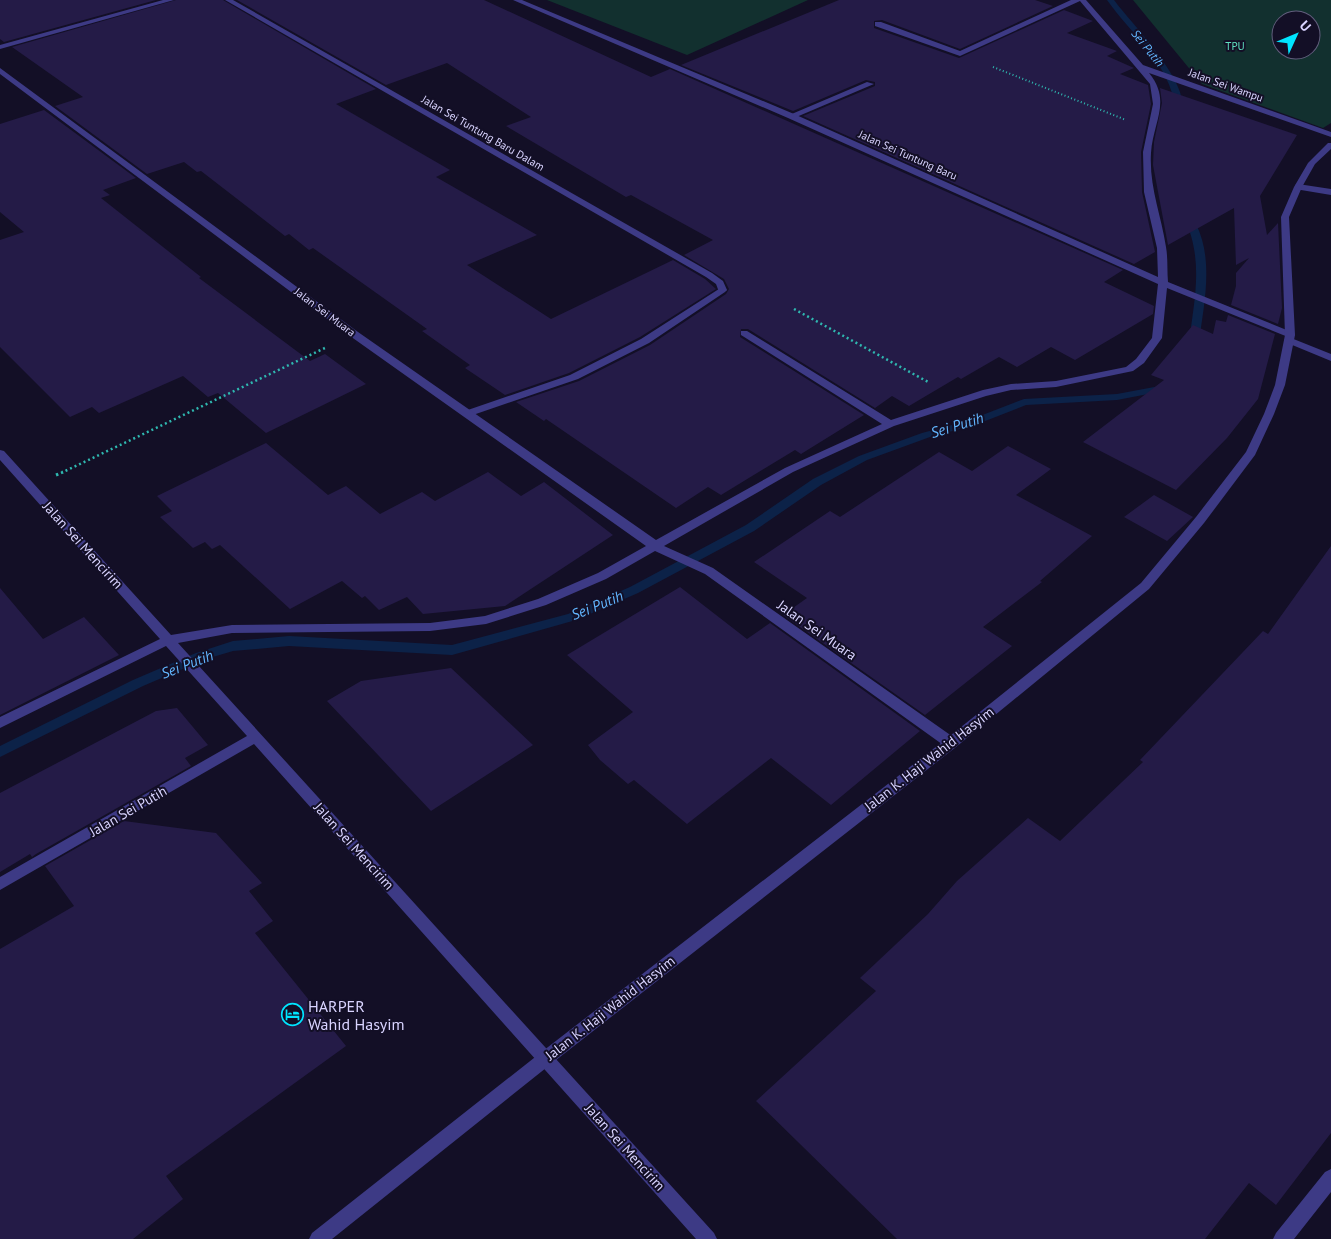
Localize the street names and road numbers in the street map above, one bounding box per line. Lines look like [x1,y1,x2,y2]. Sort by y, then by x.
street label: Jalan Sei Wampu [1186,65,1265,105]
street label: Jalan Sei Tuntung Baru Dalam [418,92,547,174]
street label: Jalan Sei Tuntung Baru [856,127,959,183]
street label: Jalan Sei Muara [291,284,358,340]
street label: Jalan Sei Mencirim [38,497,127,592]
street label: Jalan Sei Muara [773,595,860,664]
street label: Jalan K. Haji Wahid Hasyim [860,703,997,816]
street label: Jalan Sei Putih [85,782,170,841]
street label: Jalan Sei Mencirim [309,798,398,893]
street label: Jalan K. Haji Wahid Hasyim [541,952,678,1065]
street label: Jalan Sei Mencirim [580,1099,669,1194]

